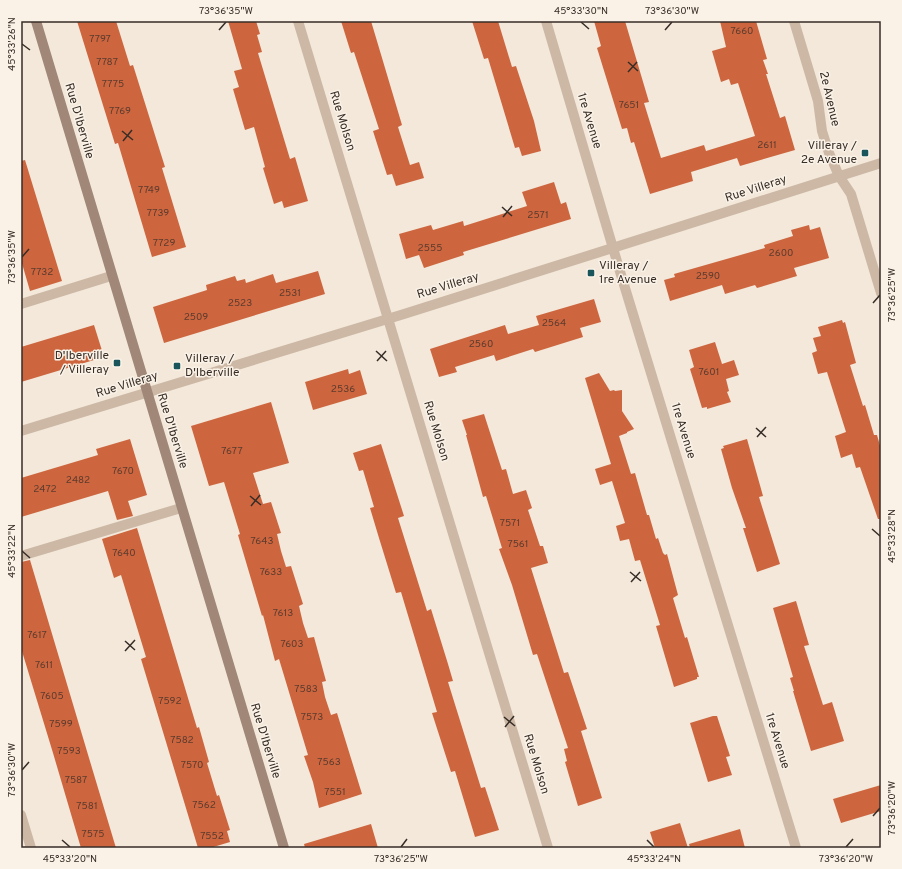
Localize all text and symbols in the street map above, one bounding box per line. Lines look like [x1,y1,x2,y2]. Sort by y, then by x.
text: 73°36'35"W [199,5,253,18]
text: 45°33'30"N [554,5,608,18]
text: 73°36'30"W [645,5,699,18]
text: 45°33'26"N [6,17,19,71]
house number: 7660 [730,25,754,38]
house number: 7797 [89,33,111,46]
house number: 7787 [96,56,118,69]
street label: 2e Avenue [815,70,843,128]
house number: 7775 [102,78,124,91]
street label: Rue D'Iberville [61,81,97,161]
street label: Rue Molson [325,89,359,153]
street label: 1re Avenue [573,91,605,151]
house number: 7651 [619,99,639,112]
house number: 7769 [109,105,131,118]
place label: Villeray / 2e Avenue [801,138,857,168]
house number: 2611 [757,139,777,152]
marker: Villeray / 2e Avenue [860,148,870,158]
street label: Rue Villeray [723,171,789,207]
house number: 7749 [138,184,160,197]
house number: 7739 [147,207,169,220]
house number: 2571 [527,209,549,222]
text: 73°36'35"W [6,230,19,284]
house number: 7729 [153,237,175,250]
house number: 2555 [418,242,442,255]
house number: 2600 [769,247,793,260]
place label: Villeray / 1re Avenue [599,258,657,288]
house number: 7732 [31,266,53,279]
marker: Villeray / 1re Avenue [586,268,596,278]
text: 73°36'25"W [886,268,899,322]
street label: Rue Villeray [415,269,481,303]
house number: 2590 [696,270,720,283]
house number: 2531 [279,287,301,300]
house number: 2523 [228,297,252,310]
house number: 2509 [184,311,208,324]
house number: 2564 [542,317,566,330]
house number: 2560 [469,338,493,351]
place label: D'Iberville / Villeray [55,348,109,378]
place label: Villeray / D'Iberville [185,351,239,381]
marker: D'Iberville / Villeray [112,358,122,368]
marker: Villeray / D'Iberville [172,361,182,371]
house number: 7601 [699,366,719,379]
street label: Rue Villeray [94,368,160,402]
house number: 2536 [331,383,355,396]
street label: Rue D'Iberville [153,391,191,471]
street label: Rue Molson [419,399,453,463]
street label: 1re Avenue [667,401,699,461]
house number: 7677 [221,445,243,458]
house number: 7670 [112,465,134,478]
house number: 2482 [66,474,90,487]
house number: 2472 [33,483,57,496]
text: 45°33'28"N [886,509,899,563]
house number: 7571 [500,517,520,530]
text: 45°33'22"N [6,524,19,578]
house number: 7643 [251,535,273,548]
house number: 7561 [507,538,529,551]
house number: 7640 [112,547,136,560]
house number: 7633 [260,566,282,579]
house number: 7613 [273,607,293,620]
house number: 7617 [27,629,47,642]
house number: 7603 [280,638,304,651]
house number: 7611 [35,659,53,672]
house number: 7583 [294,683,318,696]
house number: 7605 [40,690,64,703]
house number: 7592 [158,695,182,708]
street label: Rue D'Iberville [246,701,284,781]
house number: 7573 [301,711,323,724]
street label: 1re Avenue [761,711,793,771]
house number: 7599 [49,718,73,731]
street label: Rue Molson [519,732,553,796]
house number: 7582 [170,734,194,747]
text: 73°36'30"W [6,743,19,797]
house number: 7593 [57,745,81,758]
house number: 7563 [317,756,341,769]
house number: 7570 [181,759,203,772]
house number: 7587 [65,774,87,787]
text: 73°36'20"W [886,781,899,835]
house number: 7551 [324,786,346,799]
house number: 7562 [192,799,216,812]
house number: 7581 [76,800,98,813]
house number: 7575 [82,828,104,841]
house number: 7552 [200,830,224,843]
text: 45°33'20"N [43,853,97,866]
text: 73°36'25"W [374,853,428,866]
text: 45°33'24"N [627,853,681,866]
text: 73°36'20"W [819,853,873,866]

